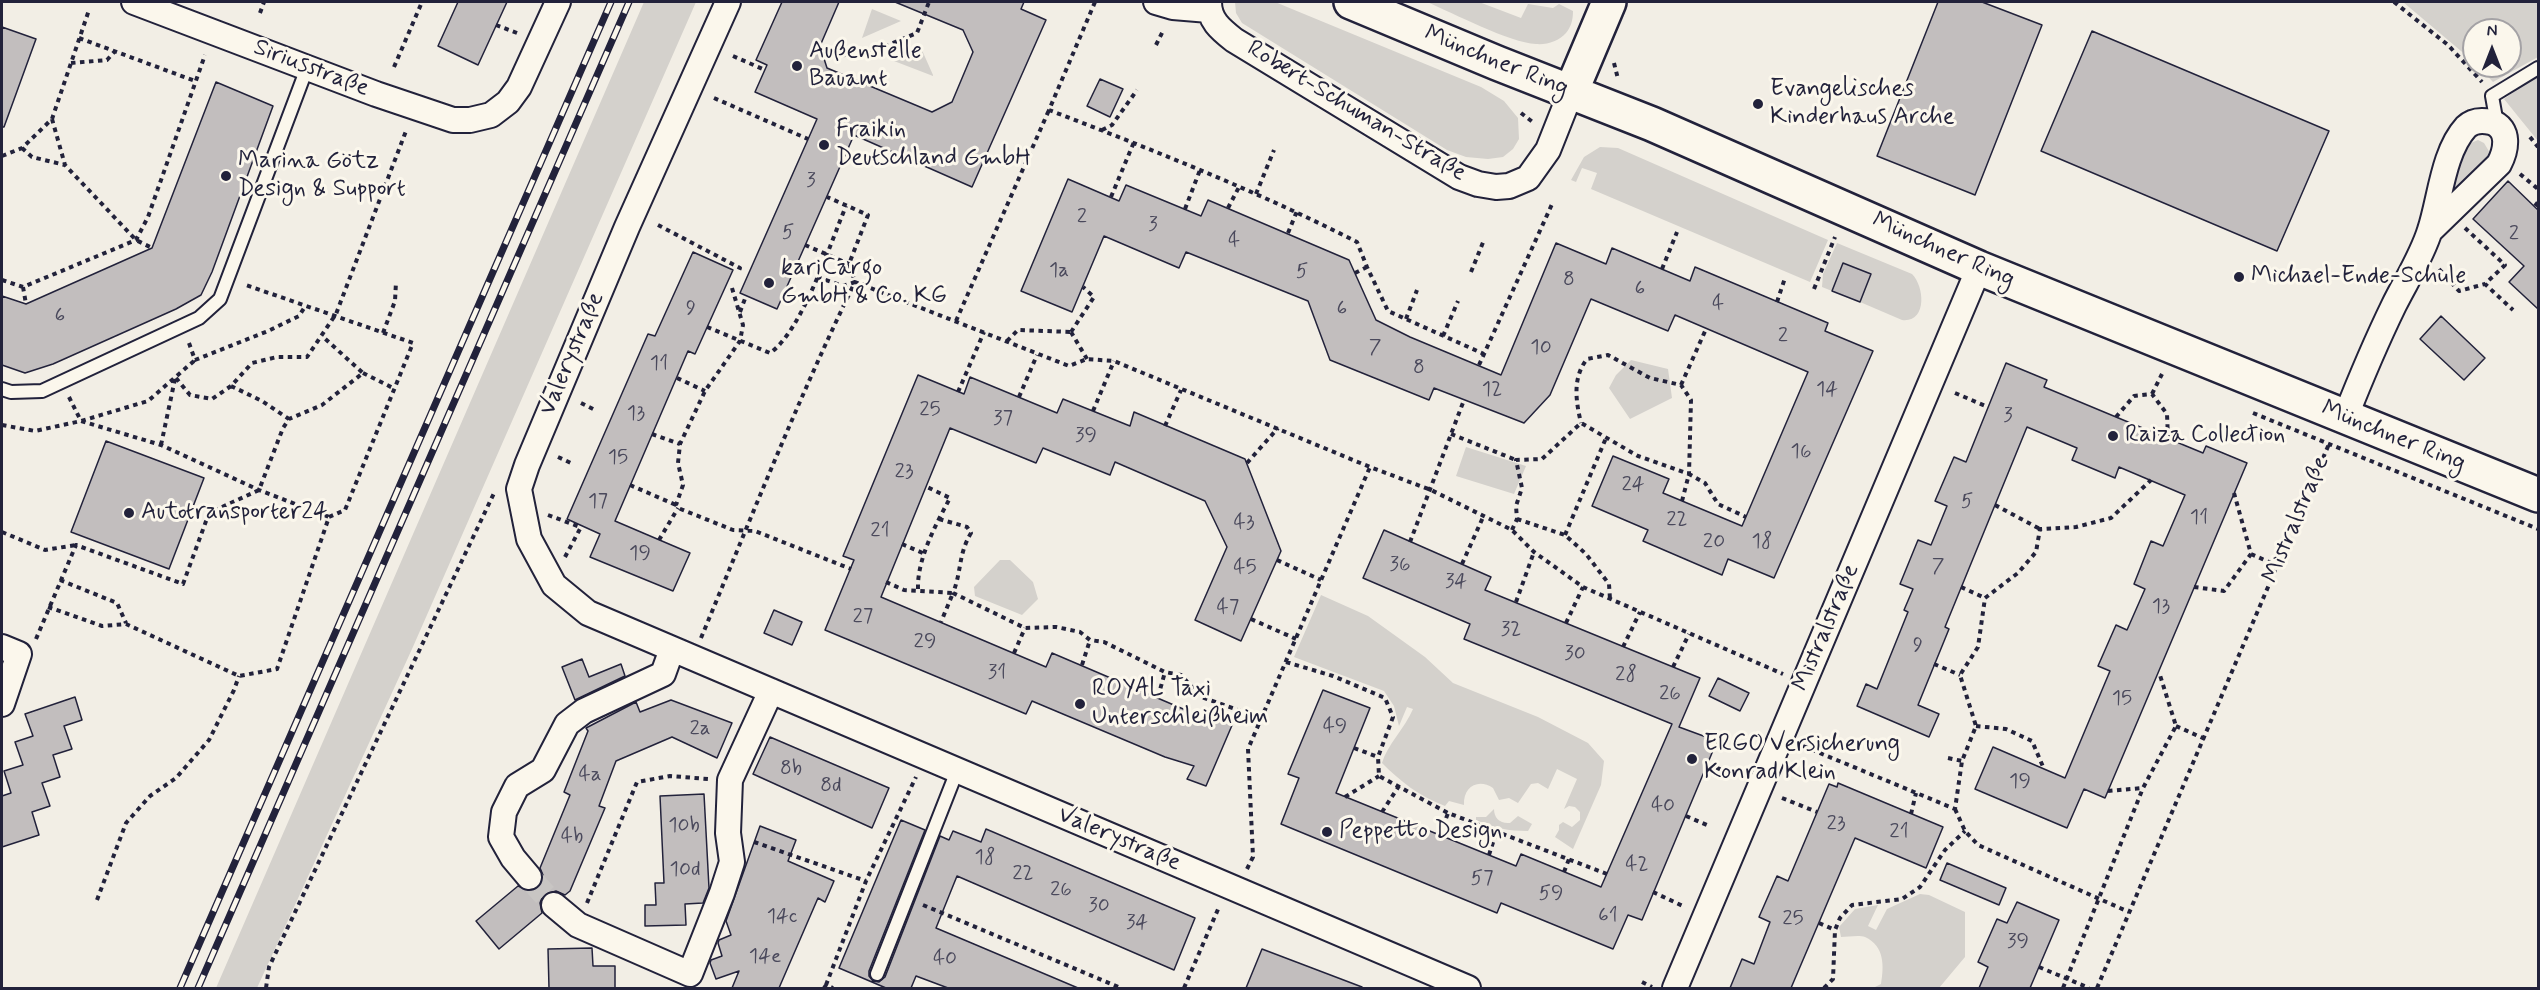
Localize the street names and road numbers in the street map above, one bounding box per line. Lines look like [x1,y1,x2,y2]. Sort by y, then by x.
street label: Münchner Ring [1420,20,1572,104]
street label: Siriusstraße [249,34,373,104]
street label: Robert-Schuman-Straße [1241,35,1471,189]
street label: Münchner Ring [1867,207,2019,295]
street label: Valerystraße [534,288,612,420]
street label: Münchner Ring [2317,395,2469,479]
street label: Mistralstraße [2257,452,2337,588]
street label: Mistralstraße [1787,560,1867,696]
street label: Valerystraße [1053,801,1185,879]

